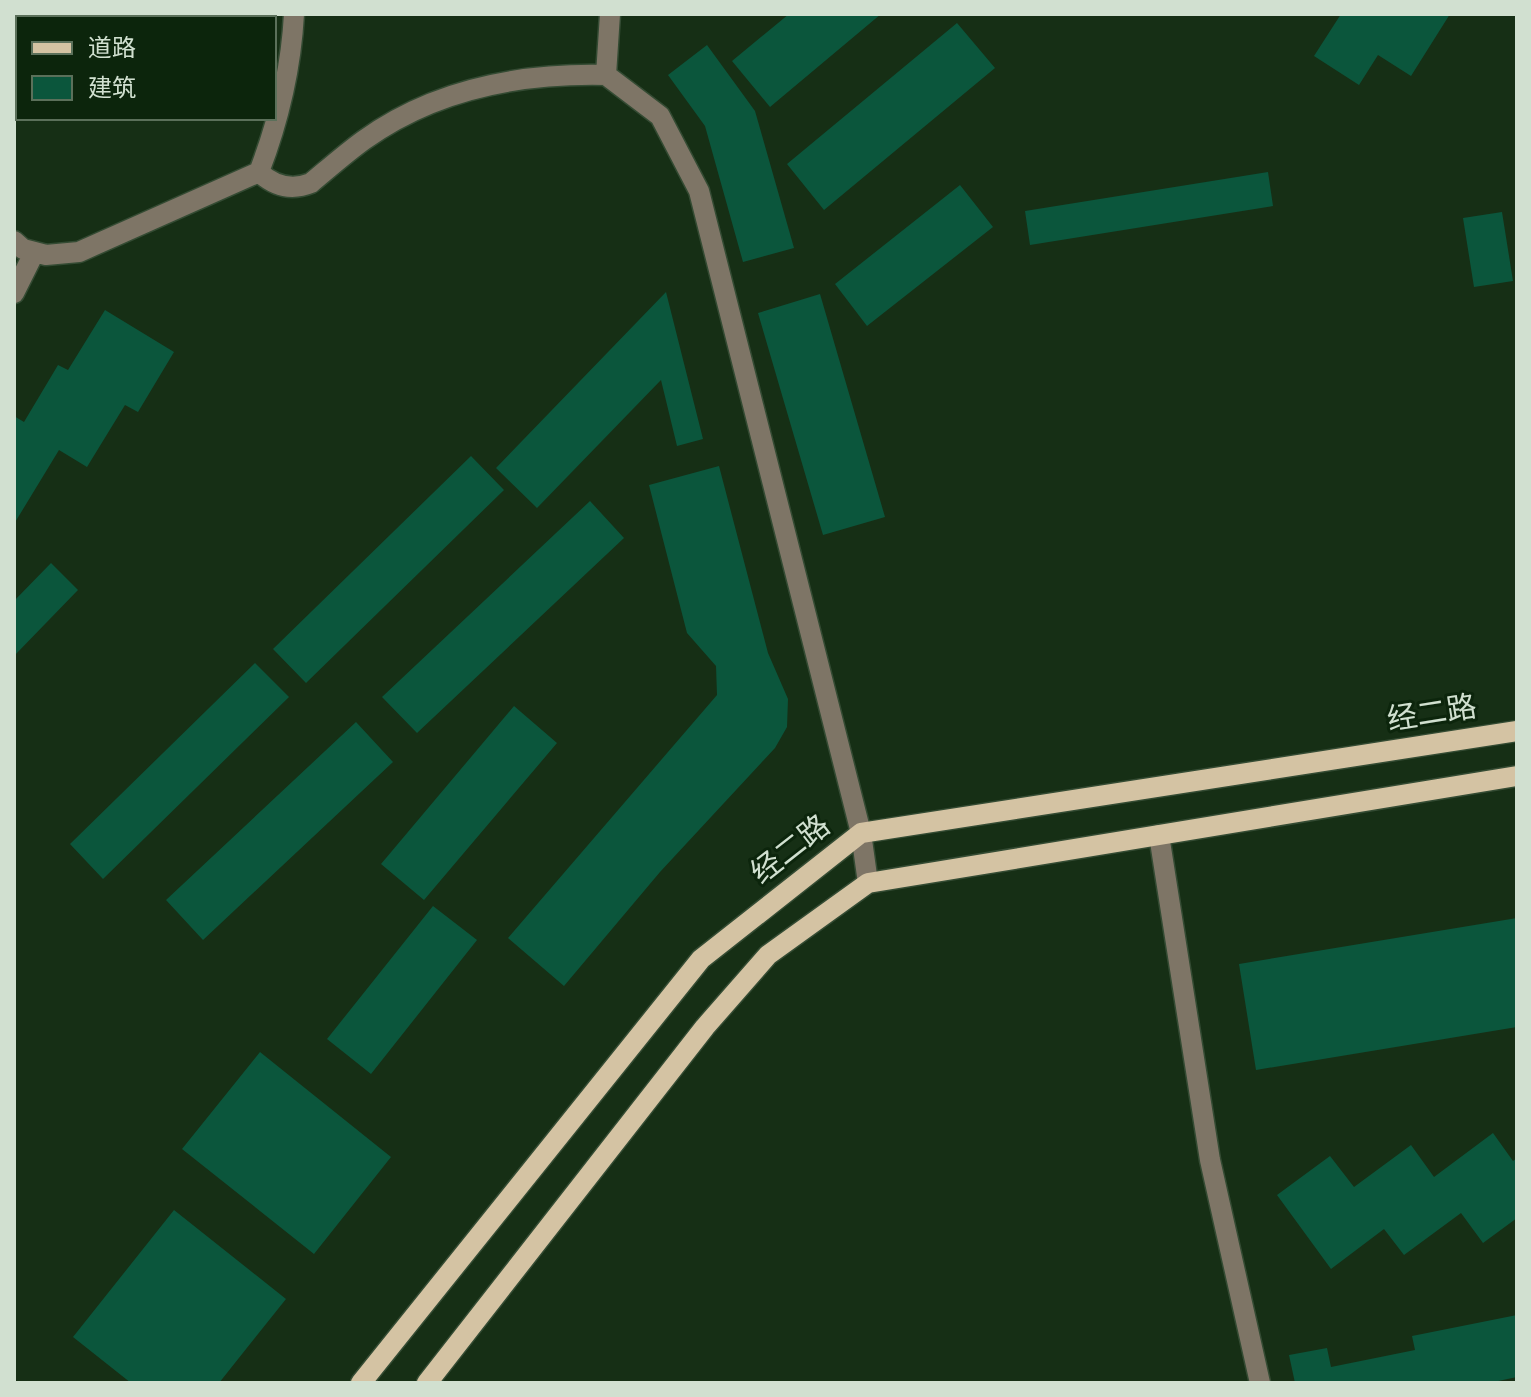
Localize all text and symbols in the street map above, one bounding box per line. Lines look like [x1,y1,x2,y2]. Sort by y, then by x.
legend [16,16,276,120]
text: 道路 [88,31,136,67]
text: 建筑 [88,71,136,107]
street label: 经二路 [1384,684,1480,744]
street label: 经二路 [741,804,841,896]

